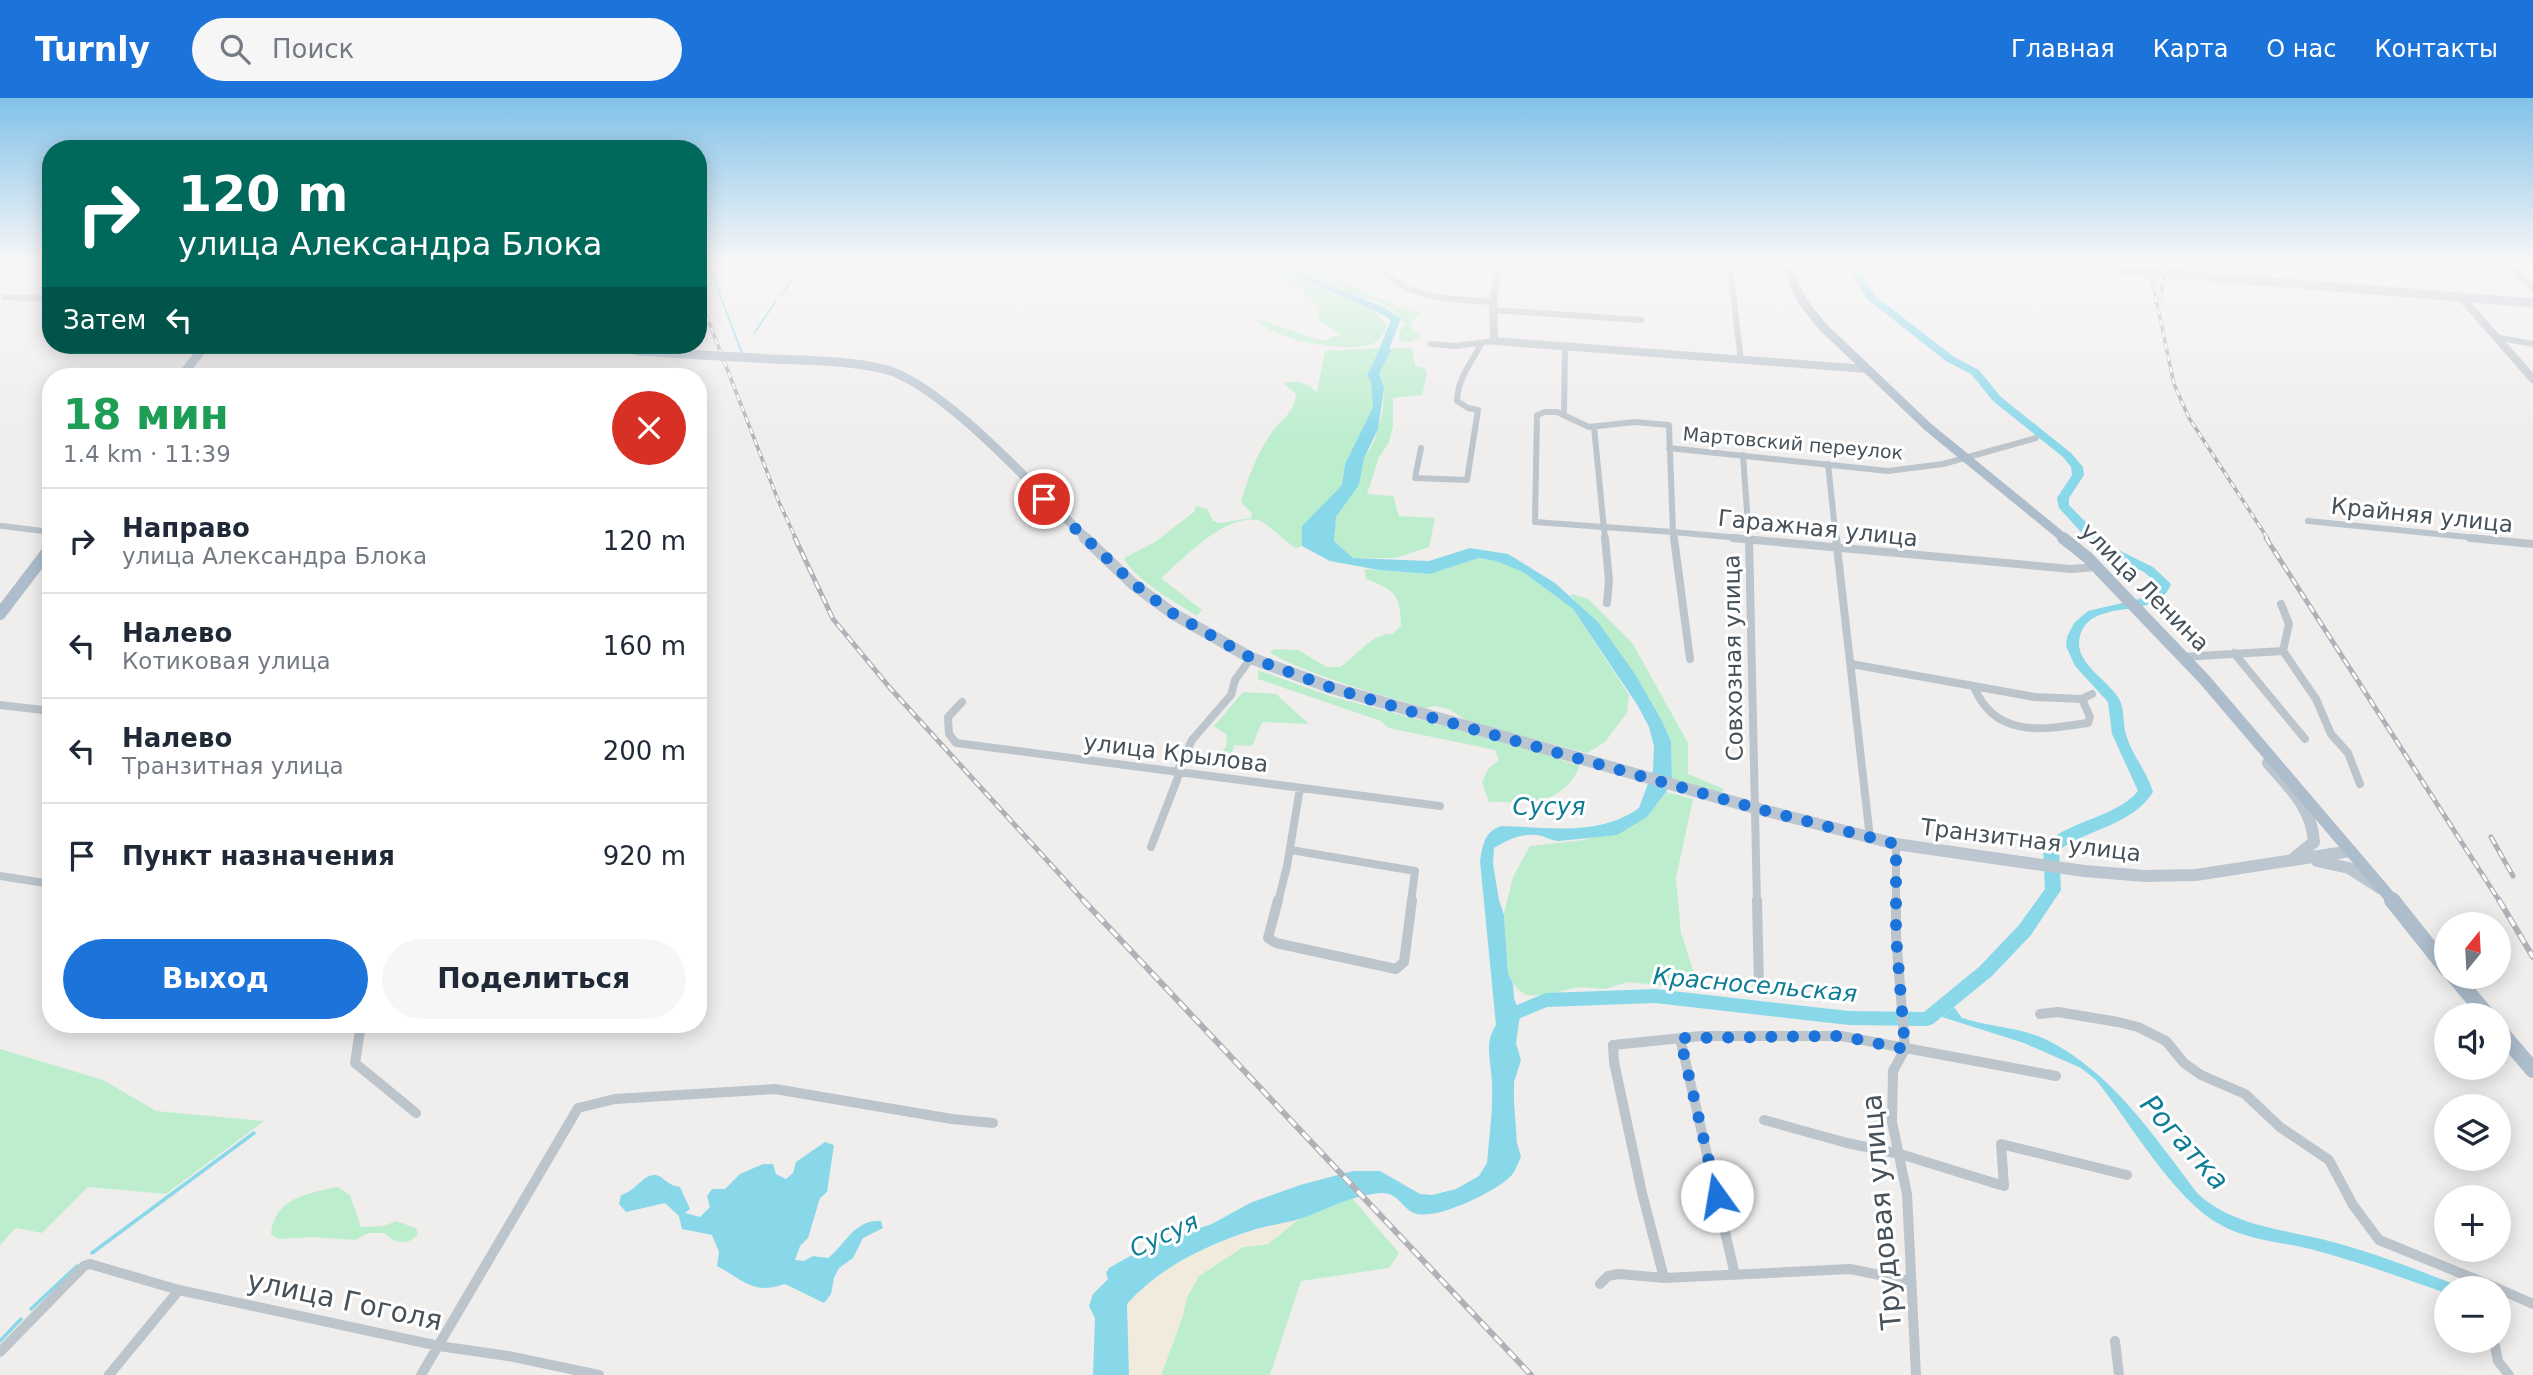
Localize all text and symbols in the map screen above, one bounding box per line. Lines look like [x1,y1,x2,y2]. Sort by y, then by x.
search box [192,18,682,81]
text: Turnly [35,30,150,69]
icon: search [216,30,254,68]
text: Поиск [272,34,354,64]
text: Главная [2011,35,2115,63]
text: Карта [2153,35,2228,63]
text: О нас [2266,35,2336,63]
text: Контакты [2374,35,2498,63]
text: 120 m [178,166,348,223]
icon: right [63,168,154,259]
text: улица Александра Блока [178,225,602,263]
icon: left [160,301,198,339]
text: Затем [63,305,146,335]
text: 18 мин [63,390,229,439]
button: close [612,391,686,465]
street label: Мартовский переулок [1682,422,1904,464]
text: 1.4 km · 11:39 [63,441,231,467]
pin [1014,469,1074,529]
icon: arrive [1025,480,1063,518]
street label: Крайняя улица [2330,493,2514,537]
street label: Гаражная улица [1717,505,1919,551]
text: Направо [122,513,250,543]
street label: улица Ленина [2075,517,2215,657]
icon: right [63,522,101,560]
text: 120 m [603,526,686,556]
text: улица Александра Блока [122,543,427,569]
street label: Совхозная улица [1718,554,1748,762]
text: Налево [122,618,232,648]
icon: left [63,627,101,665]
text: 160 m [603,631,686,661]
text: Котиковая улица [122,648,331,674]
text: Налево [122,723,232,753]
street label: улица Крылова [1082,729,1270,777]
icon: left [63,732,101,770]
text: 200 m [603,736,686,766]
text: Транзитная улица [122,753,344,779]
water label: Сусуя [1513,793,1585,821]
street label: Транзитная улица [1918,813,2143,866]
icon: arrive [63,837,101,875]
text: Пункт назначения [122,841,395,871]
text: 920 m [603,841,686,871]
north arrow [2434,912,2511,989]
map controls [2434,912,2511,1353]
button: Выход [63,939,368,1019]
button: Поделиться [382,939,686,1019]
water label: Красносельская [1652,962,1858,1008]
button: sound [2434,1003,2511,1080]
water label: Рогатка [2133,1088,2236,1197]
street label: Трудовая улица [1855,1093,1908,1332]
button: layers [2434,1094,2511,1171]
position arrow [1680,1159,1754,1233]
button: + [2434,1185,2511,1262]
water label: Сусуя [1125,1207,1203,1263]
street label: улица Гоголя [244,1264,445,1337]
button: − [2434,1276,2511,1353]

